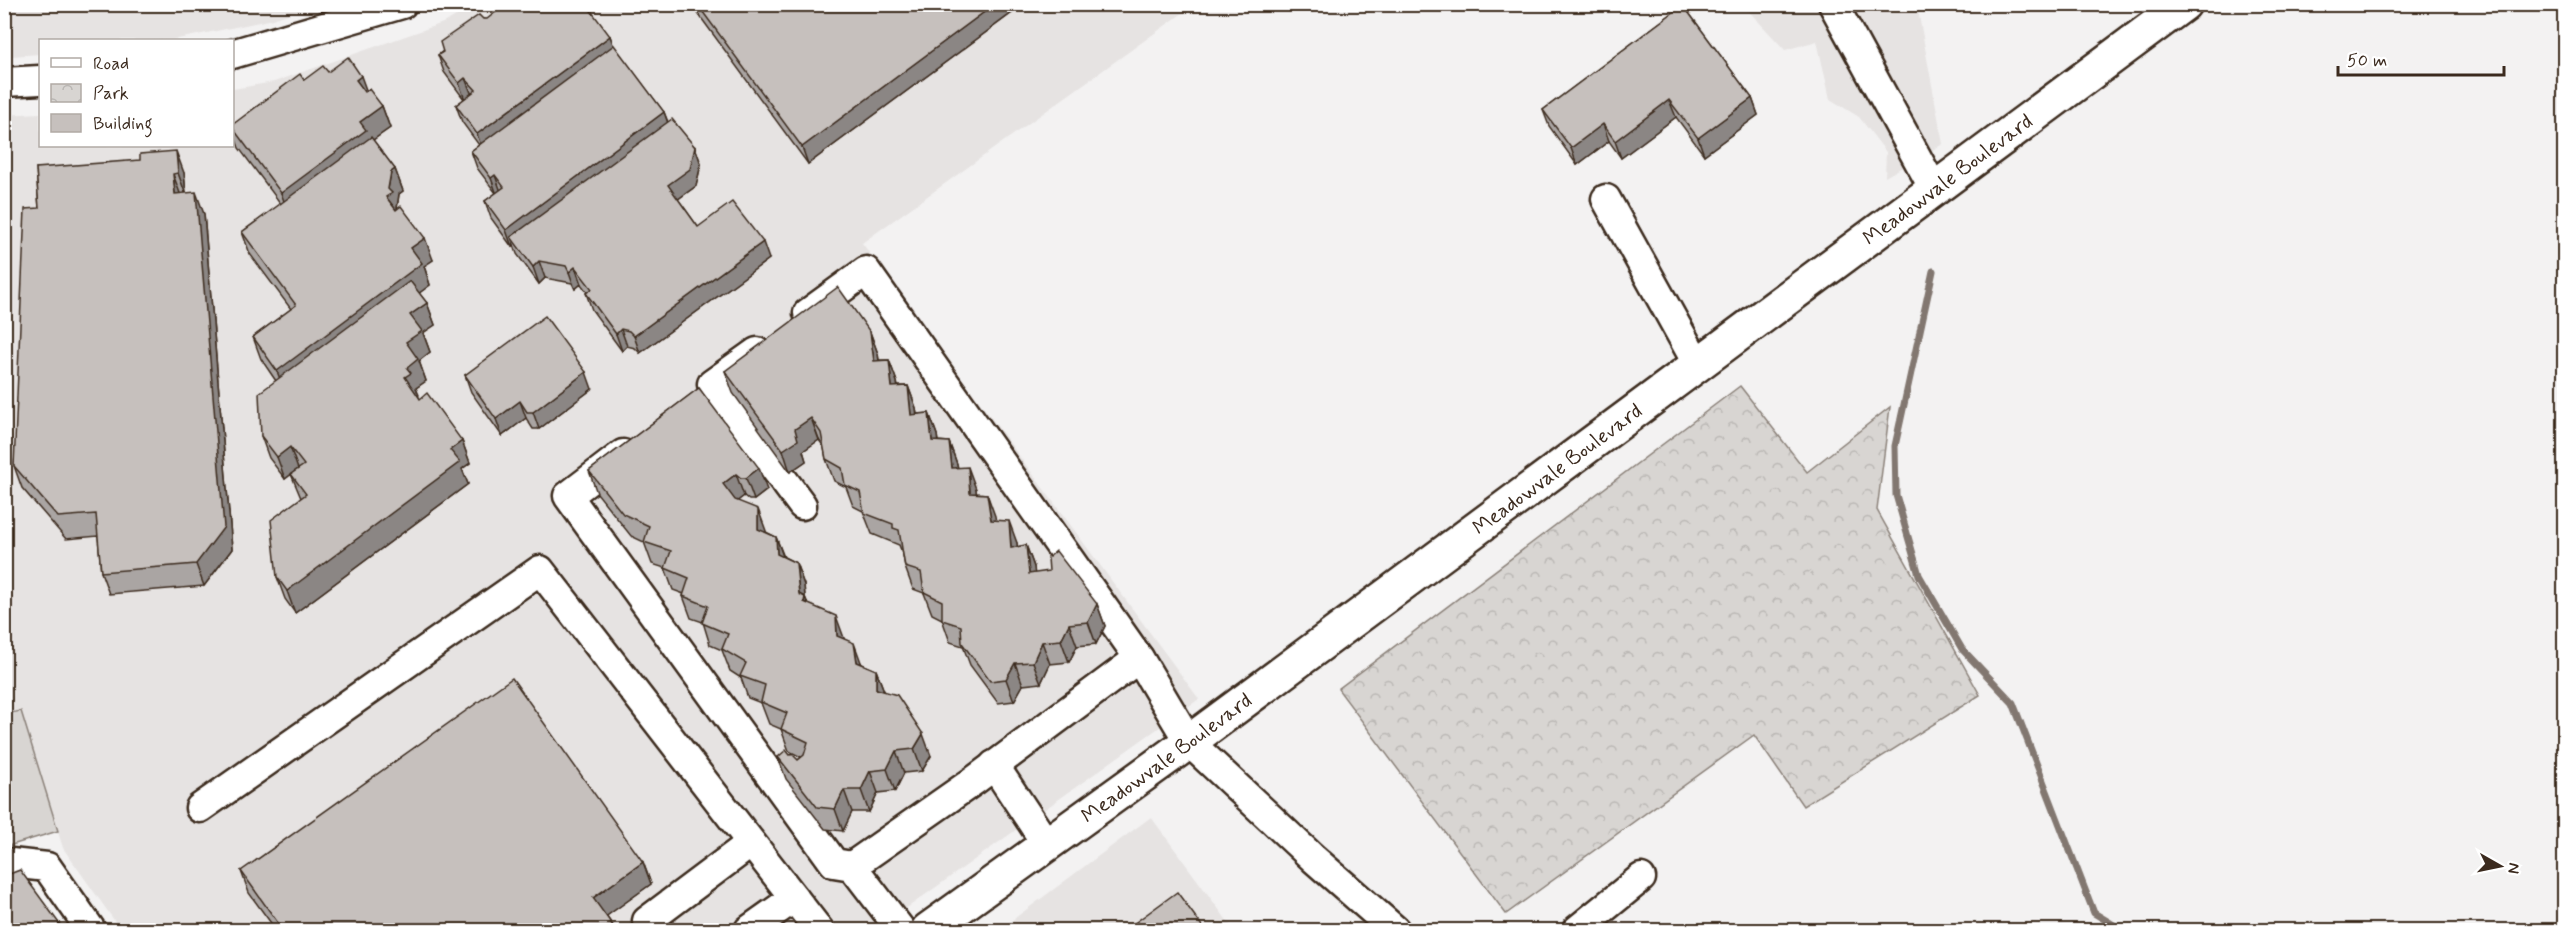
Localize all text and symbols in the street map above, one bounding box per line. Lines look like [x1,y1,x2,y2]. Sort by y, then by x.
legend [39,39,234,147]
scale bar [2338,39,2504,77]
text: 50 m [2347,49,2387,73]
text: Road [93,52,129,76]
text: Park [93,82,129,106]
street label: Meadowvale Boulevard [1857,108,2039,253]
text: Building [93,112,153,138]
street label: Meadowvale Boulevard [1467,397,1648,542]
street label: Meadowvale Boulevard [1076,687,1258,830]
north arrow [2470,836,2530,896]
text: N [2502,861,2525,875]

